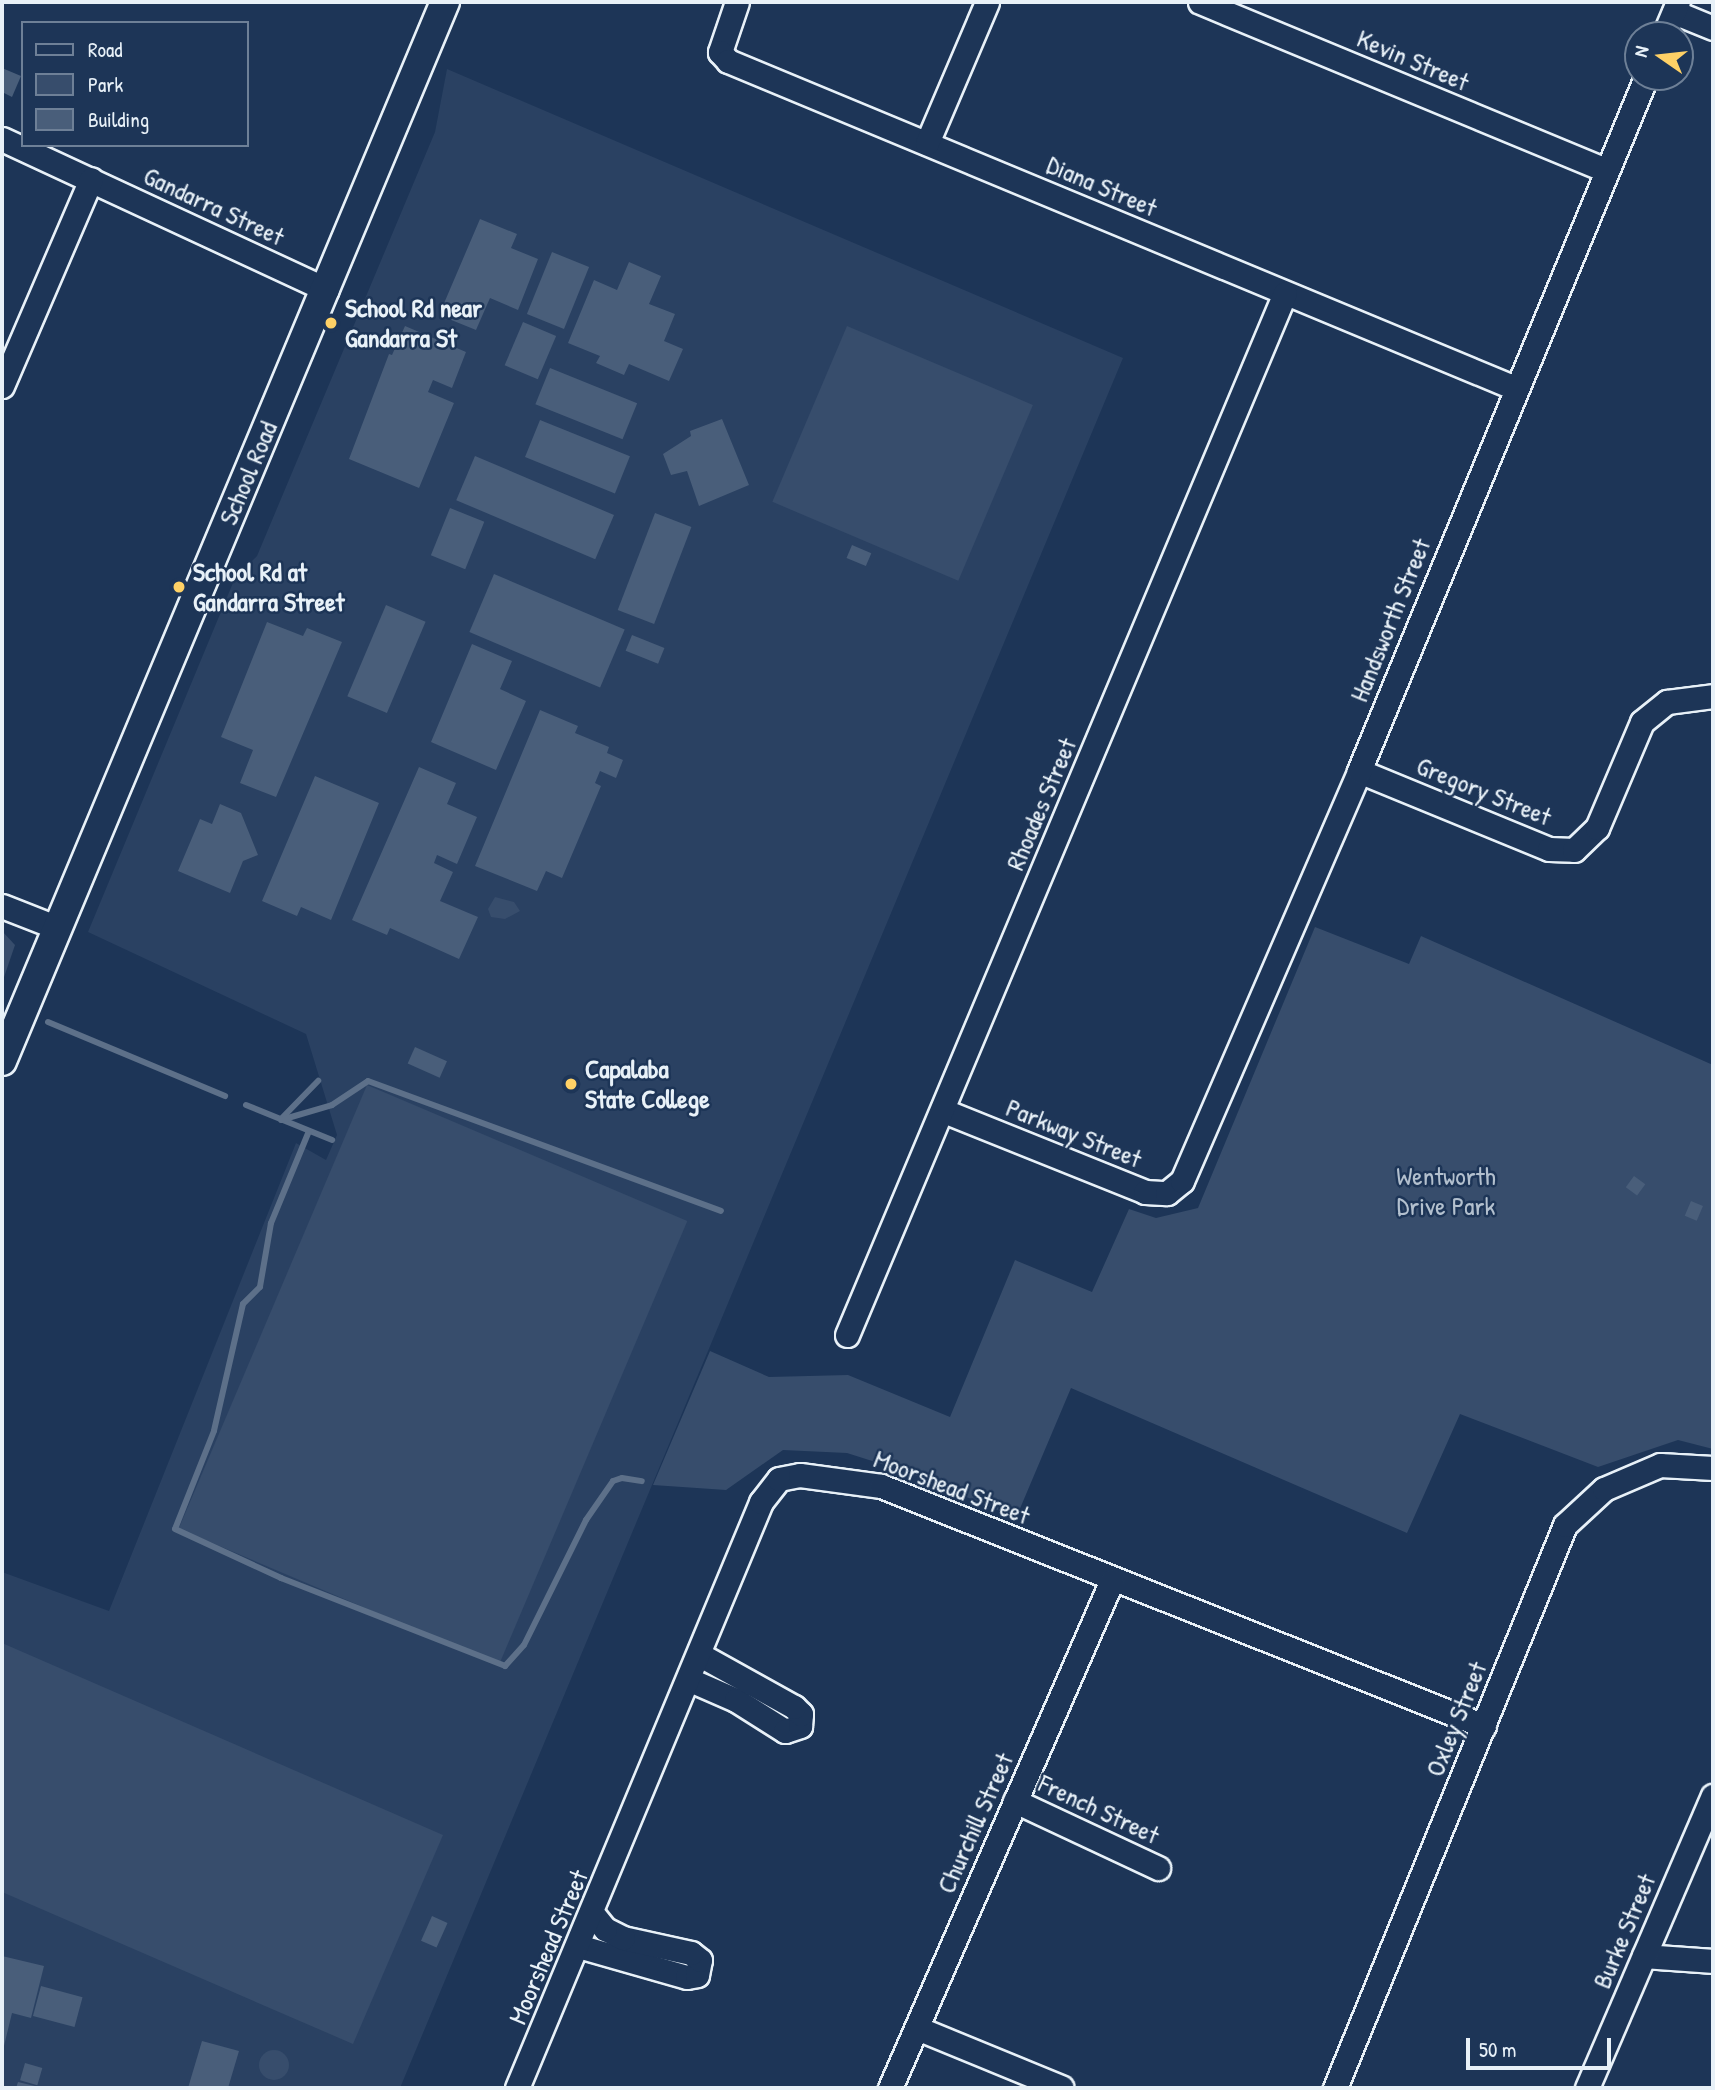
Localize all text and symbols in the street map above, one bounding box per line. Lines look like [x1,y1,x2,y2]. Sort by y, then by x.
legend [21,21,248,147]
north arrow [1624,21,1694,91]
street label: Kevin Street [1352,23,1474,97]
text: Road [88,35,122,64]
text: N [1627,43,1654,59]
text: Park [88,70,123,99]
text: Building [88,105,149,134]
street label: Diana Street [1042,149,1162,223]
street label: Gandarra Street [139,160,289,252]
place label: School Rd near Gandarra St [345,292,482,354]
marker: School Rd near Gandarra St [323,315,339,331]
street label: School Road [212,417,284,529]
street label: Handsworth Street [1343,534,1437,706]
place label: School Rd at Gandarra Street [193,556,344,618]
marker: School Rd at Gandarra Street [171,579,187,595]
street label: Rhoades Street [999,733,1083,875]
street label: Gregory Street [1412,750,1556,832]
place label: Capalaba State College [585,1053,710,1114]
marker: Capalaba State College [563,1076,579,1092]
street label: Parkway Street [1002,1092,1146,1174]
park label: Wentworth Drive Park [1396,1160,1496,1222]
street label: Moorshead Street [870,1443,1034,1531]
street label: Oxley Street [1419,1657,1493,1781]
street label: Churchill Street [930,1748,1020,1898]
street label: French Street [1034,1768,1164,1850]
street label: Moorshead Street [501,1865,595,2029]
street label: Burke Street [1586,1869,1662,1993]
scale bar [1470,2024,1615,2068]
text: 50 m [1479,2035,1516,2064]

